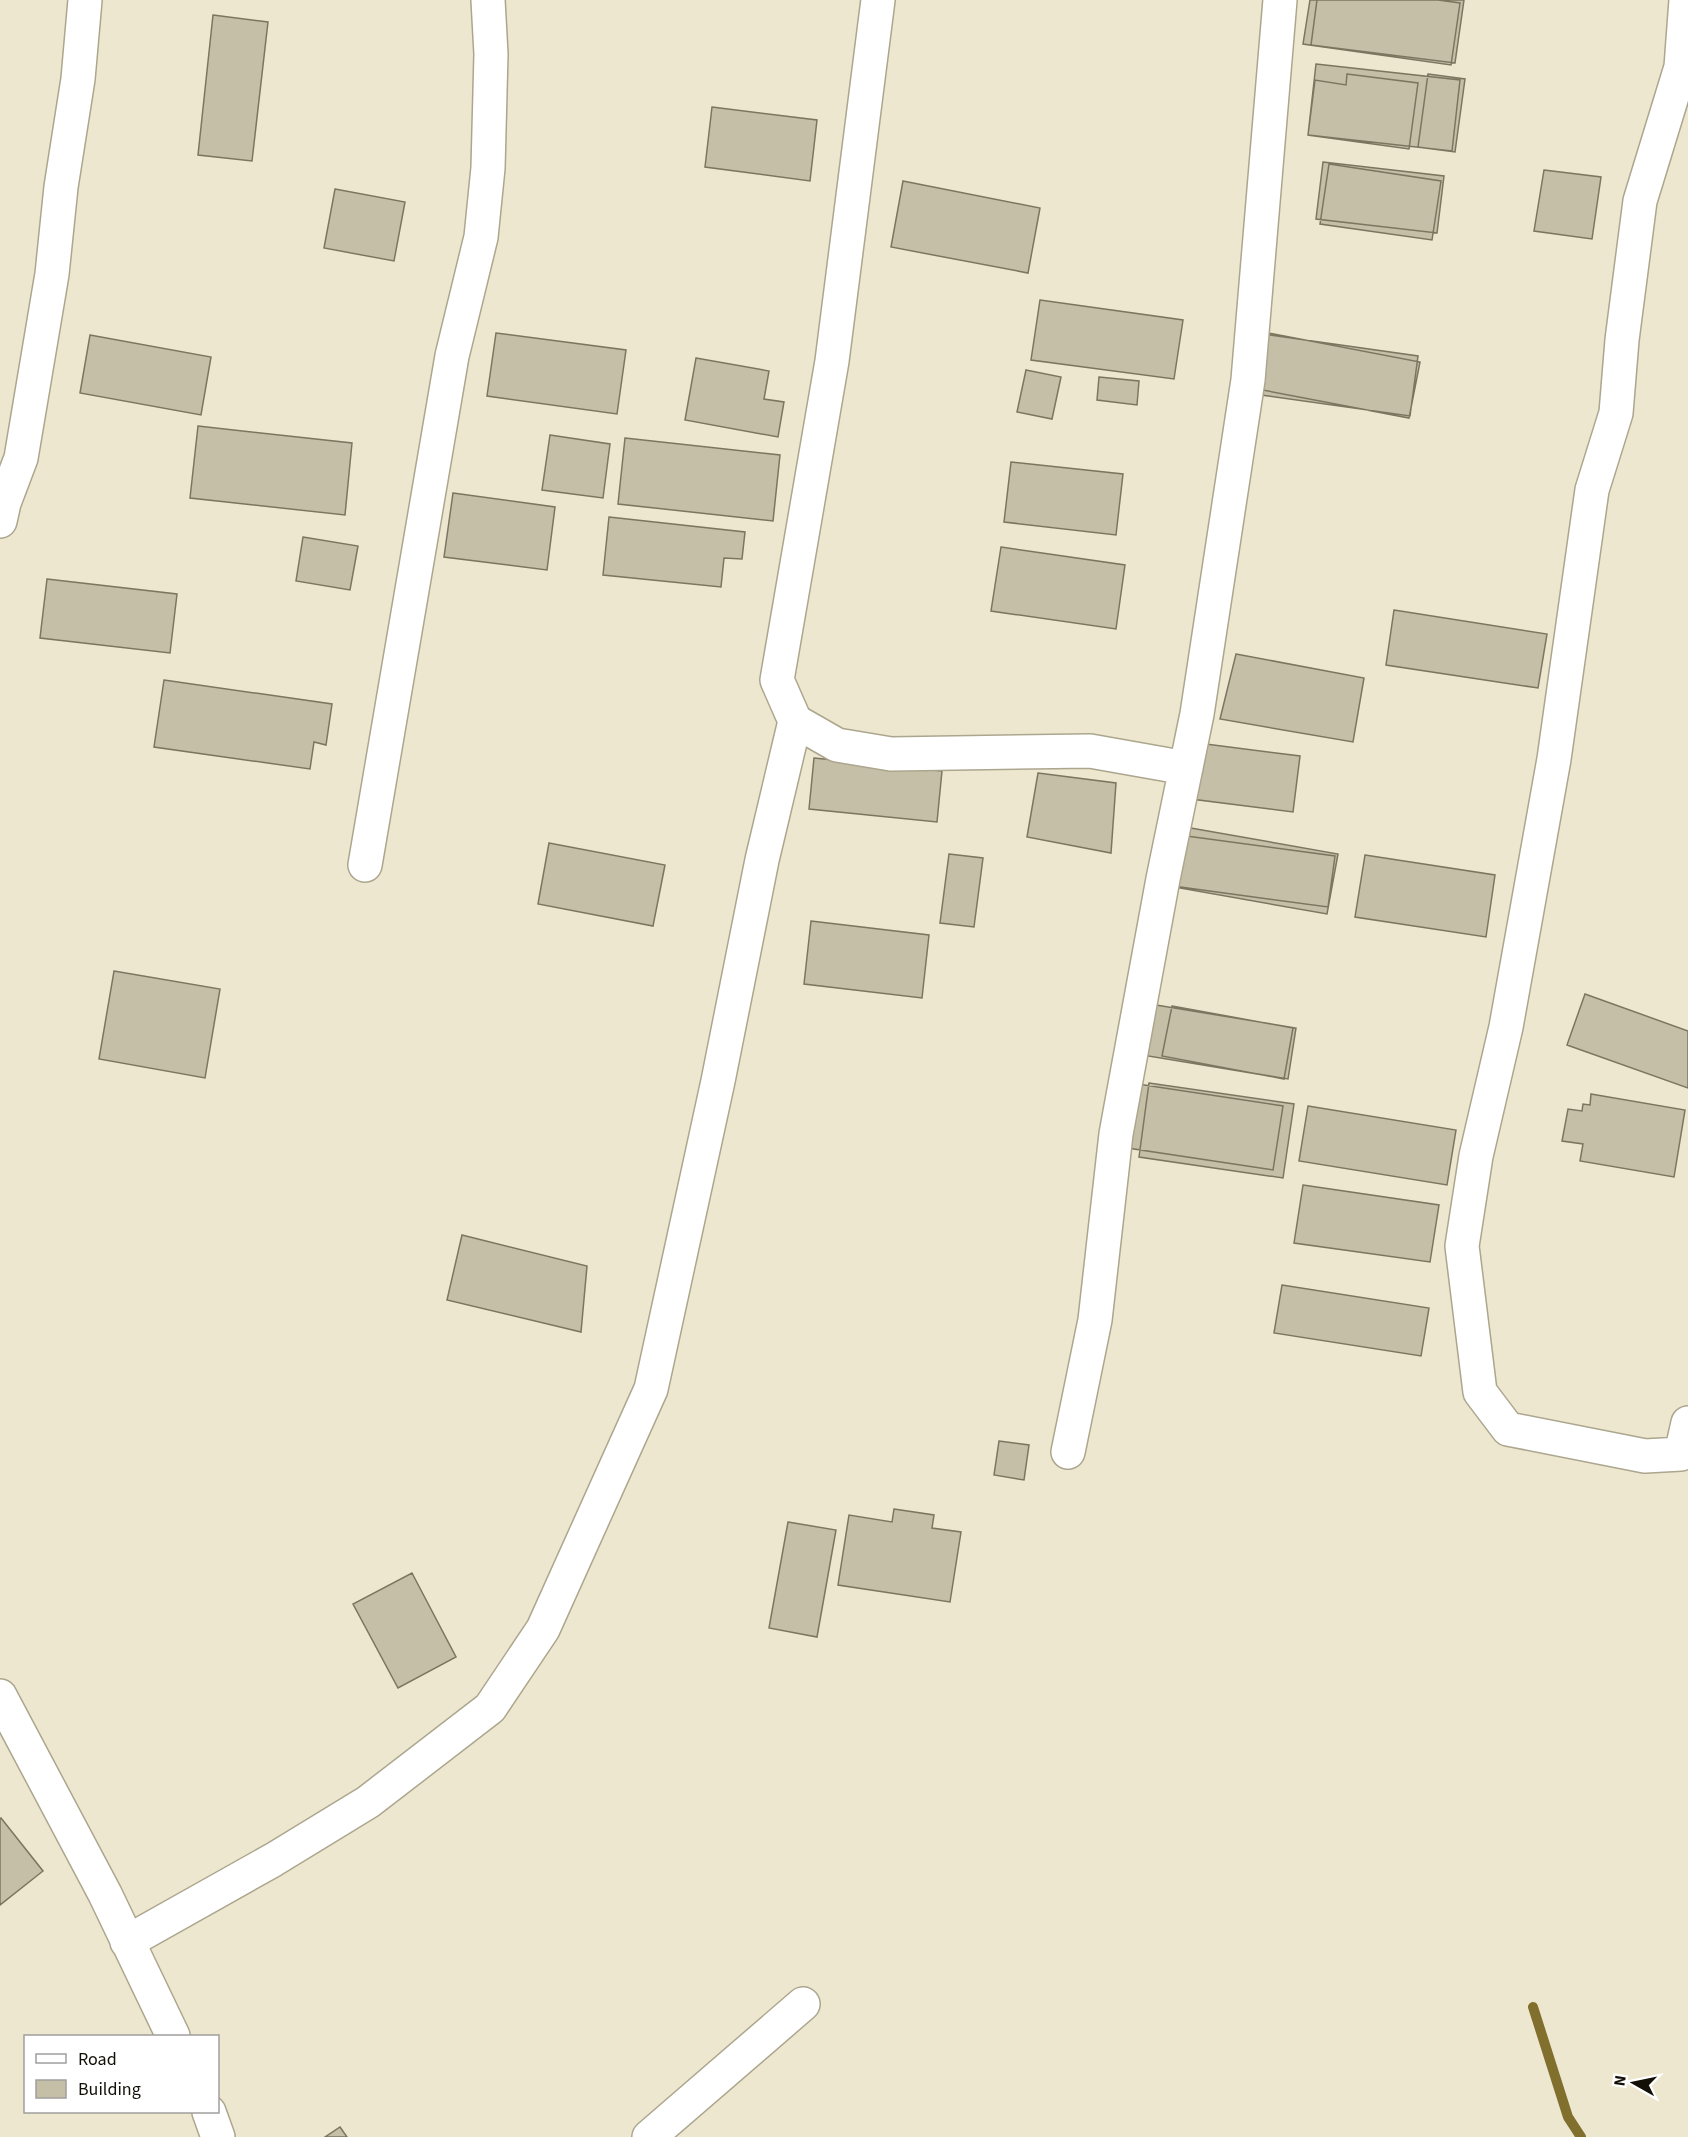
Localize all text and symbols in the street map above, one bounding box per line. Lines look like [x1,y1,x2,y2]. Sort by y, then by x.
legend [24,2035,219,2113]
text: Road [78,2047,117,2072]
north arrow [1604,2053,1664,2113]
text: N [1608,2074,1632,2088]
text: Building [78,2077,141,2102]

